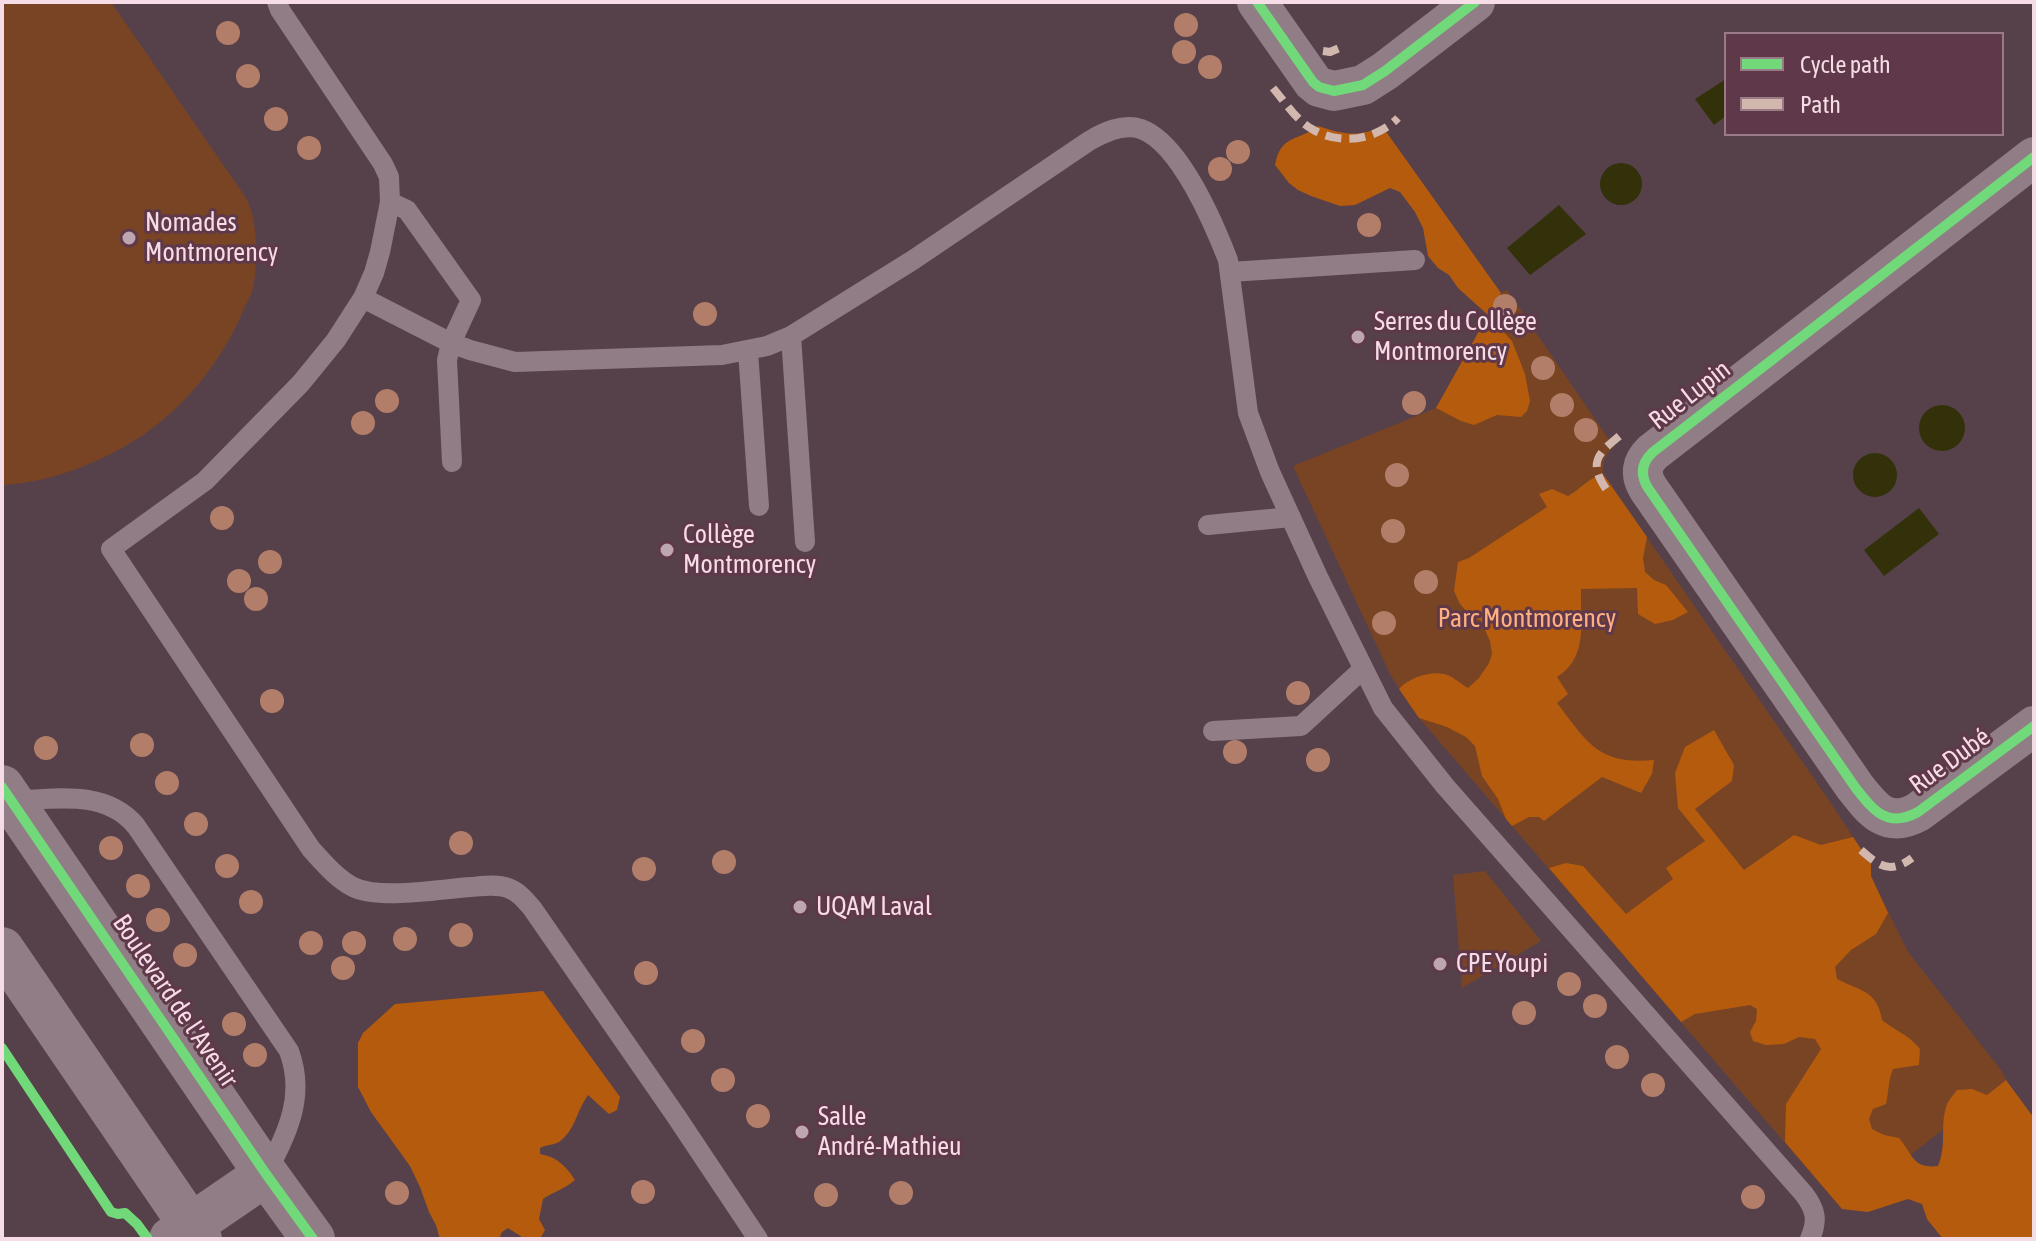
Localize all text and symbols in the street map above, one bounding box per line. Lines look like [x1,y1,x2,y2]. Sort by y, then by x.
legend [1724,32,2004,136]
text: Cycle path [1800,51,1891,78]
text: Path [1800,91,1841,118]
place label: Nomades Montmorency [145,207,278,268]
marker: Nomades Montmorency [120,229,138,247]
place label: Serres du Collège Montmorency [1374,306,1537,368]
marker: Serres du Collège Montmorency [1349,328,1367,346]
street label: Rue Lupin [1643,354,1737,436]
place label: Collège Montmorency [683,519,816,580]
marker: Collège Montmorency [658,541,676,559]
park label: Parc Montmorency [1438,603,1616,635]
street label: Rue Dubé [1904,721,1996,801]
place label: UQAM Laval [816,891,932,923]
marker: UQAM Laval [791,898,809,916]
street label: Boulevard de l'Avenir [106,909,244,1093]
place label: CPE Youpi [1456,948,1548,980]
marker: CPE Youpi [1431,955,1449,973]
place label: Salle André-Mathieu [818,1101,962,1162]
marker: Salle André-Mathieu [793,1123,811,1141]

